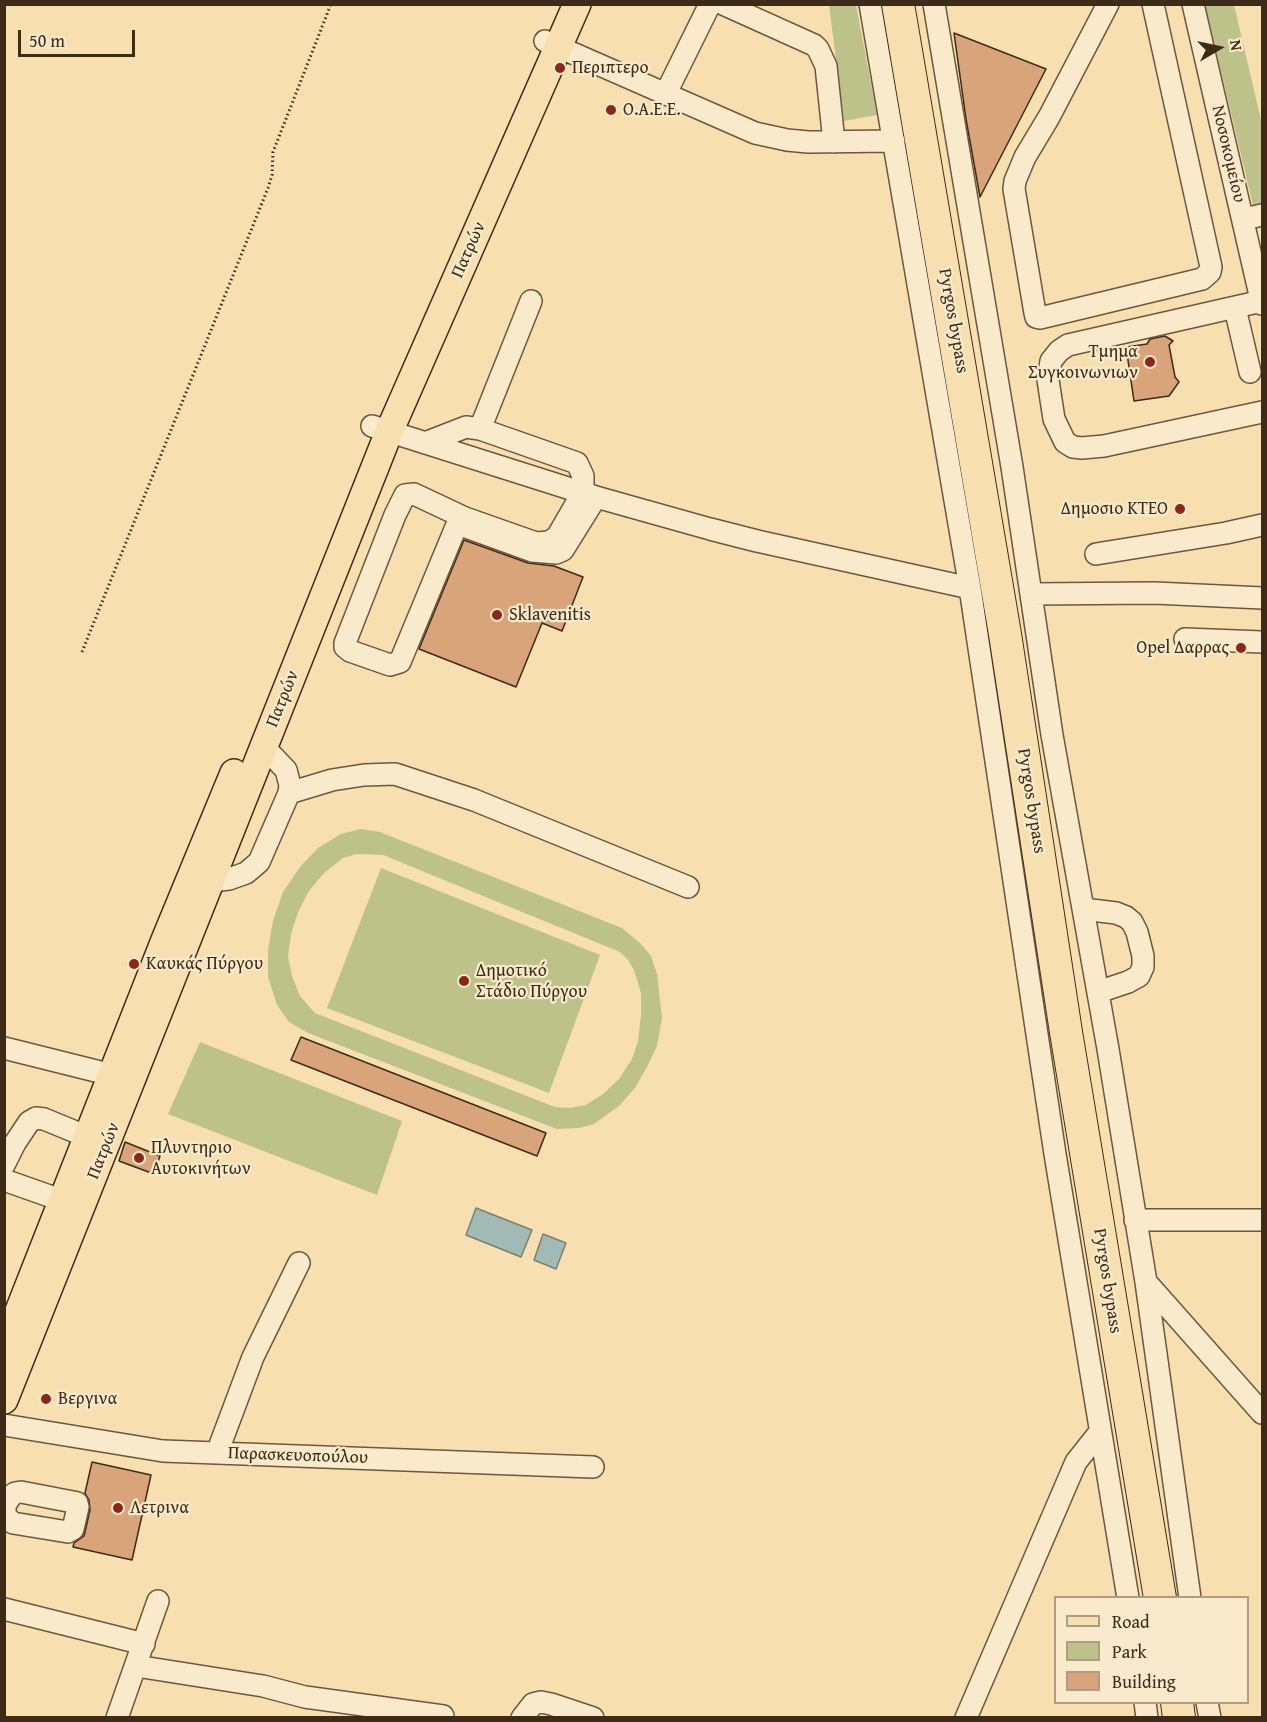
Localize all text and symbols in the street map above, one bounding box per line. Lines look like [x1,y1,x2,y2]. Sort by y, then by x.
scale bar [21,18,138,56]
north arrow [1189,18,1249,78]
text: 50 m [29,27,65,54]
text: N [1224,38,1249,52]
place label: Περιπτερο [572,57,649,79]
marker: Περιπτερο [553,61,567,75]
place label: Ο.Α.Ε.Ε. [623,99,681,121]
marker: Ο.Α.Ε.Ε. [604,103,618,117]
street label: Νοσοκομείου [1206,103,1250,205]
street label: Πατρών [447,218,491,282]
street label: Pyrgos bypass [933,267,973,375]
place label: Τμημα Συγκοινωνιων [1028,341,1138,384]
marker: Τμημα Συγκοινωνιων [1143,355,1157,369]
place label: Δημοσιο ΚΤΕΟ [1061,498,1168,520]
marker: Δημοσιο ΚΤΕΟ [1173,502,1187,516]
place label: Sklavenitis [509,604,591,626]
marker: Sklavenitis [490,608,504,622]
place label: Opel Δαρρας [1136,637,1229,659]
marker: Opel Δαρρας [1234,641,1248,655]
street label: Πατρών [262,667,304,731]
street label: Pyrgos bypass [1012,747,1050,855]
place label: Καυκάς Πύργου [146,953,263,975]
marker: Καυκάς Πύργου [127,957,141,971]
place label: Δημοτικό Στάδιο Πύργου [476,960,587,1002]
marker: Δημοτικό Στάδιο Πύργου [457,974,471,988]
street label: Πατρών [83,1119,125,1183]
place label: Πλυντηριο Αυτοκινήτων [151,1137,251,1180]
marker: Πλυντηριο Αυτοκινήτων [132,1151,146,1165]
street label: Pyrgos bypass [1088,1227,1126,1335]
place label: Βεργινα [58,1388,117,1410]
marker: Βεργινα [39,1392,53,1406]
street label: Παρασκευοπούλου [228,1443,368,1469]
place label: Λετρινα [130,1497,189,1519]
marker: Λετρινα [111,1501,125,1515]
legend [1054,1596,1249,1704]
text: Road [1112,1608,1150,1635]
text: Park [1112,1638,1147,1665]
text: Building [1112,1668,1176,1695]

